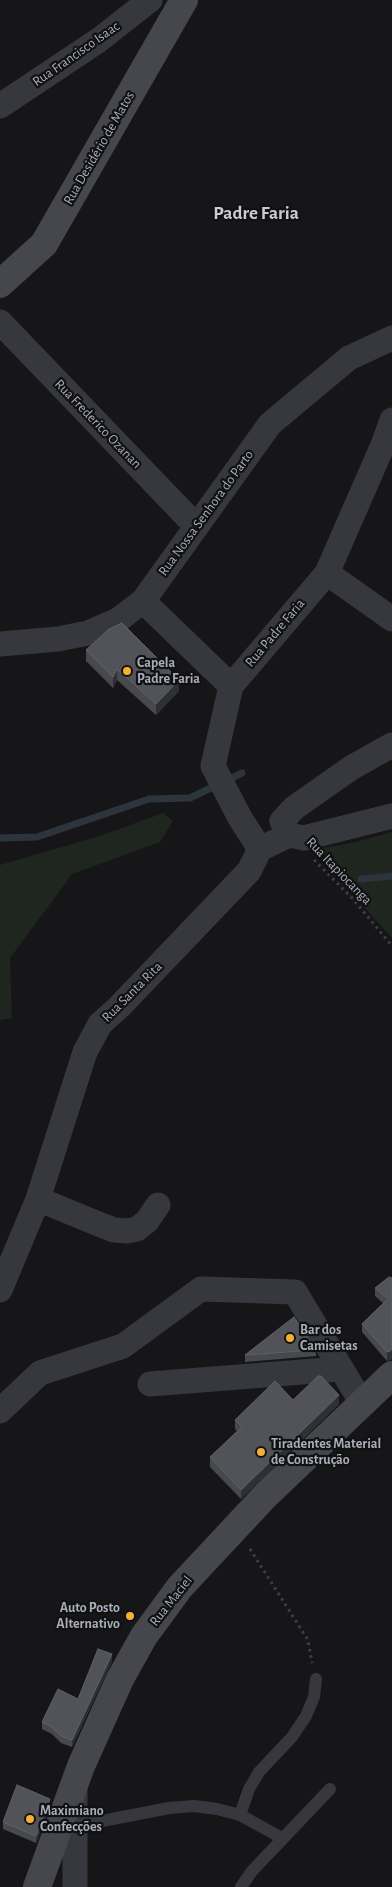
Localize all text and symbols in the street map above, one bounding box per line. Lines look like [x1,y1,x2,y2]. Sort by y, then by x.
street label: Rua Francisco Isaac [29,18,123,90]
street label: Rua Desidério de Matos [60,88,138,208]
district label: Padre Faria [213,202,299,224]
street label: Rua Frederico Ozanan [51,376,145,472]
street label: Rua Nossa Senhora do Parto [155,447,257,579]
street label: Rua Padre Faria [242,596,308,670]
place label: Capela Padre Faria [137,655,200,688]
marker: Capela Padre Faria [121,665,133,677]
street label: Rua Itapiocanga [303,834,375,908]
street label: Rua Santa Rita [98,958,166,1026]
place label: Bar dos Camisetas [300,1322,358,1354]
marker: Bar dos Camisetas [284,1332,296,1344]
place label: Tiradentes Material de Construção [271,1436,381,1468]
marker: Tiradentes Material de Construção [255,1446,267,1458]
street label: Rua Maciel [146,1572,196,1630]
place label: Auto Posto Alternativo [56,1600,120,1632]
marker: Auto Posto Alternativo [124,1610,136,1622]
place label: Maximiano Confecções [40,1803,104,1835]
marker: Maximiano Confecções [24,1813,36,1825]

